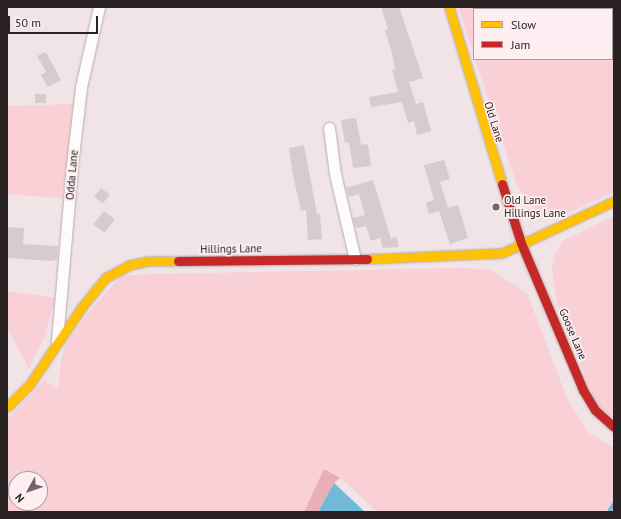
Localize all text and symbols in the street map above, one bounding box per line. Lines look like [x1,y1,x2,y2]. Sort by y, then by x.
scale bar [10,8,100,34]
legend [473,8,613,60]
text: 50 m [15,15,41,30]
text: Slow [511,17,536,32]
text: Jam [511,37,530,52]
street label: Old Lane [482,100,506,144]
street label: Odda Lane [63,149,81,201]
place label: Old Lane Hillings Lane [504,194,566,220]
marker: Old Lane Hillings Lane [491,202,501,212]
street label: Hillings Lane [200,242,262,256]
street label: Goose Lane [556,306,590,362]
north arrow [8,471,48,511]
text: N [12,491,27,505]

